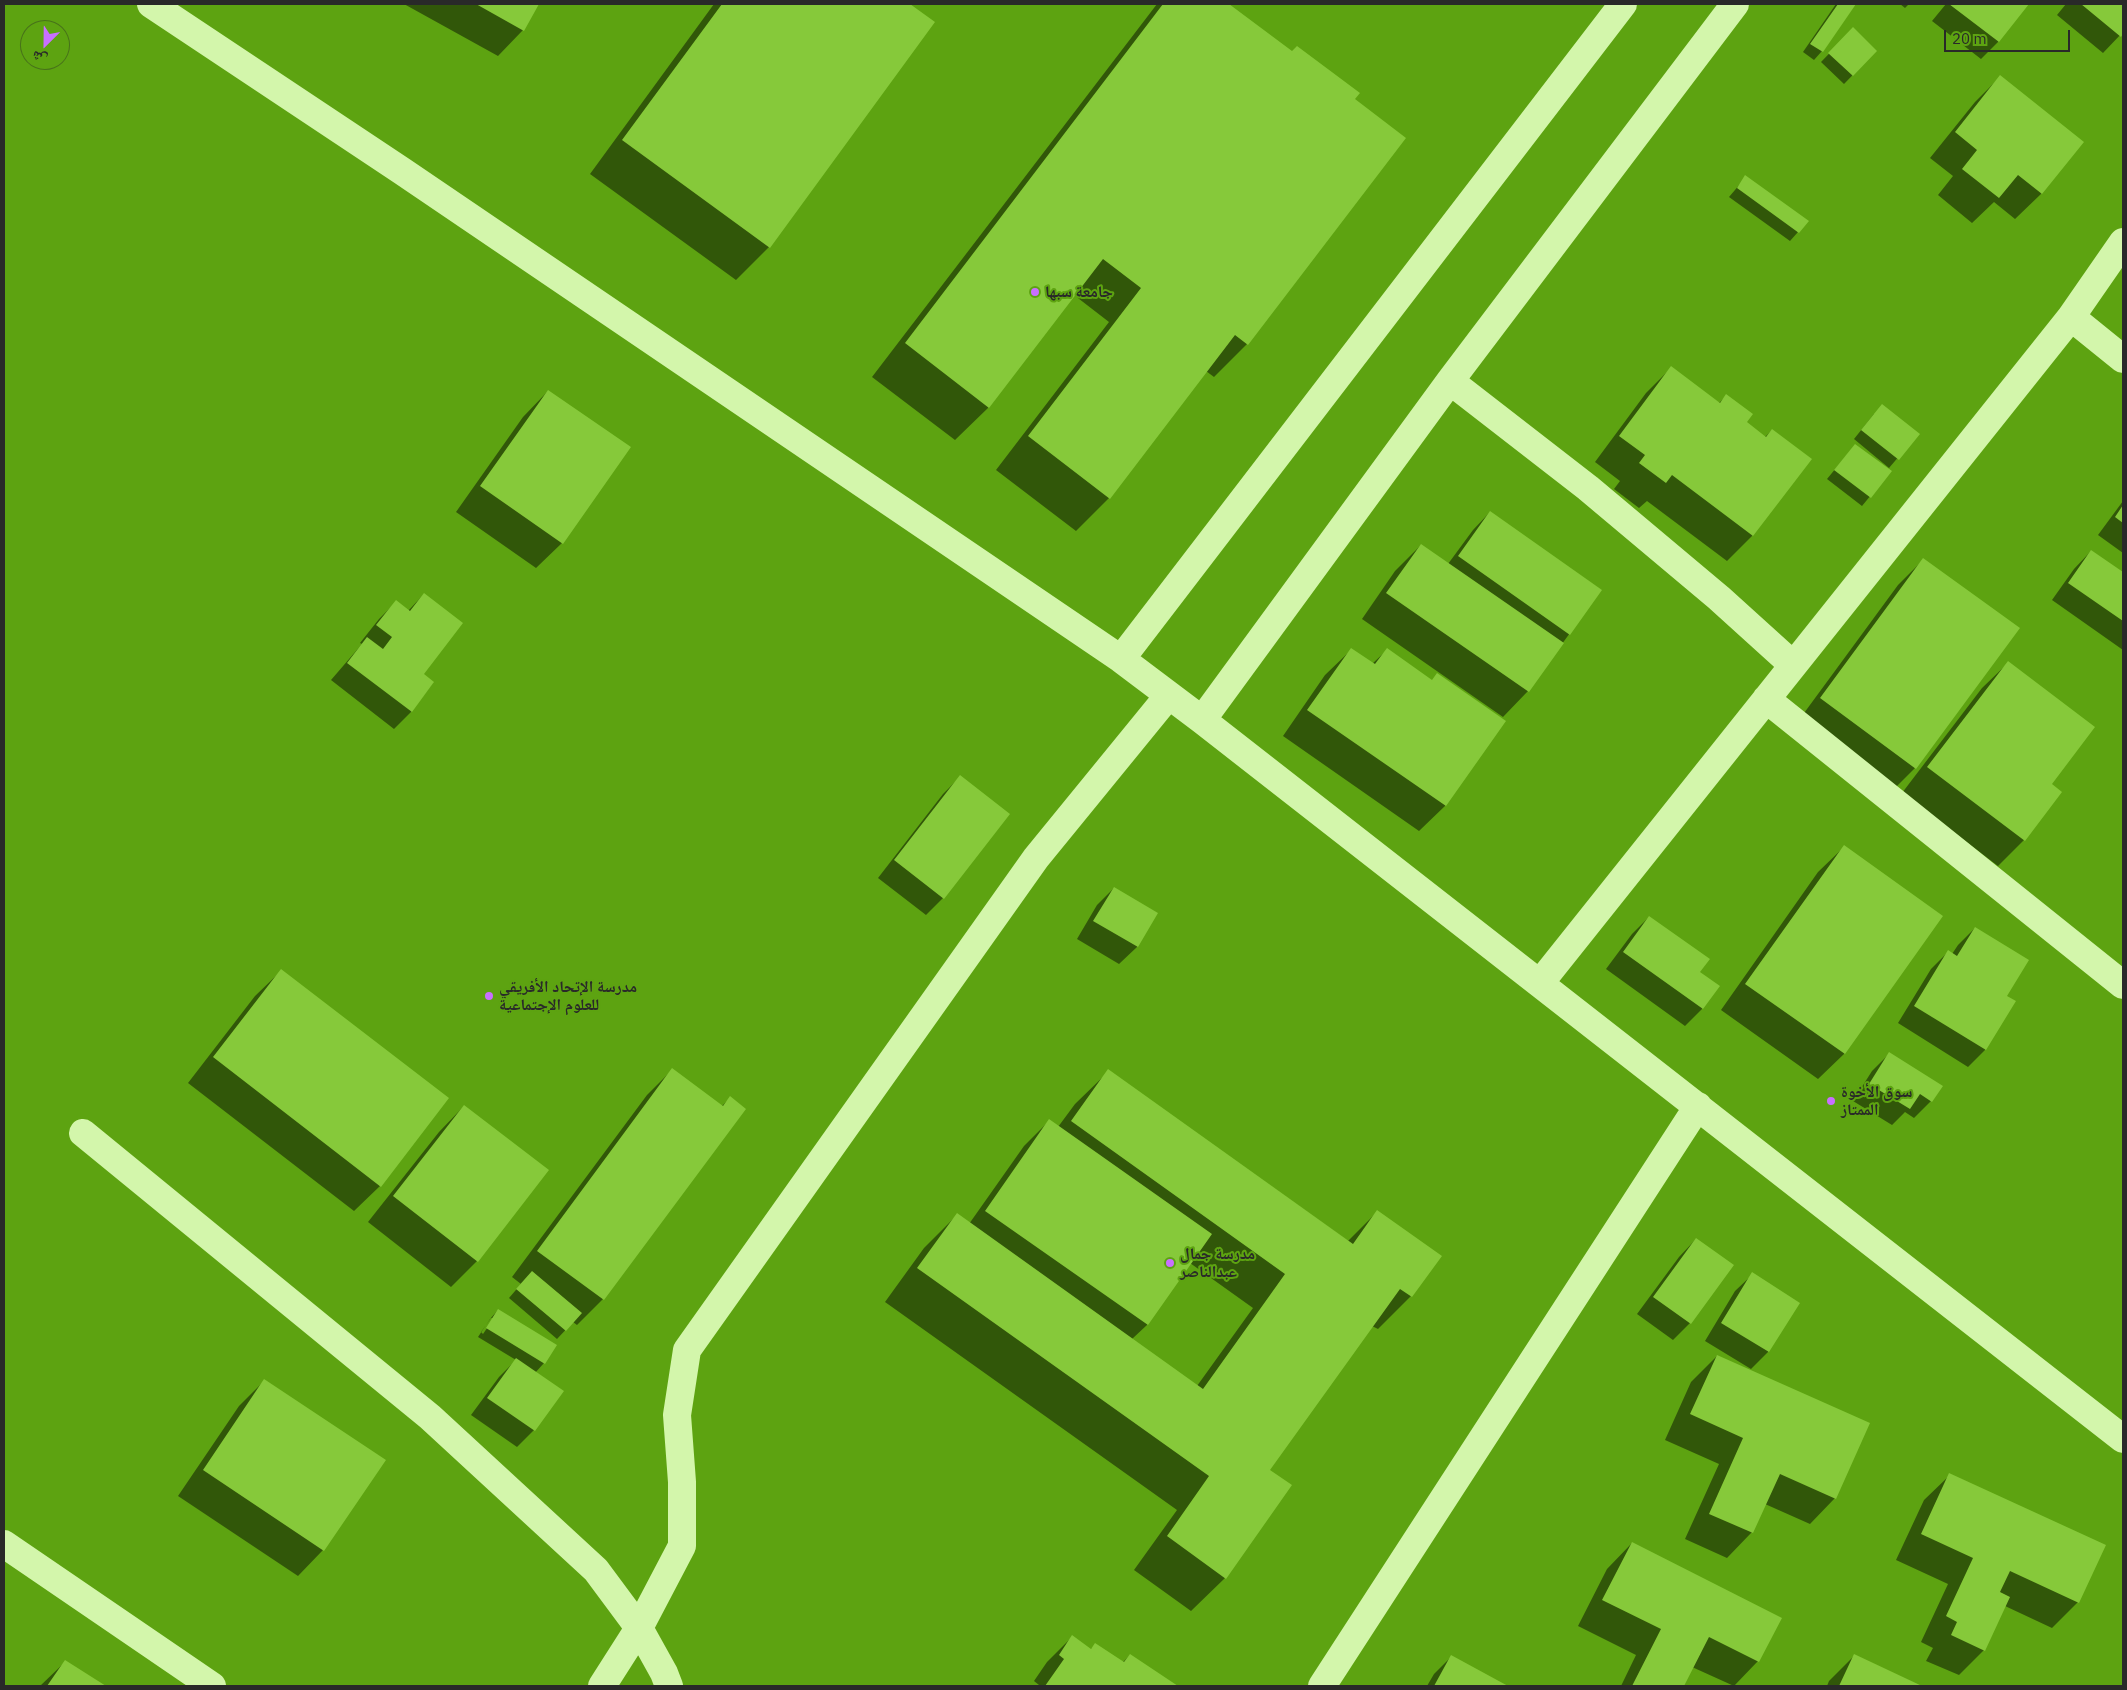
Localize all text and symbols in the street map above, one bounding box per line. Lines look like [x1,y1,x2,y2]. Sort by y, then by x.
north arrow [20,20,70,70]
scale bar [1947,20,2073,52]
text: 20 m [1952,29,1987,48]
text: ش [29,47,50,69]
place label: جامعة سبها [1045,282,1113,302]
marker: جامعة سبها [1029,286,1041,298]
place label: مدرسة الإتحاد الأفريقي للعلوم الإجتماعية [499,977,637,1015]
marker: مدرسة الإتحاد الأفريقي للعلوم الإجتماعية [483,990,495,1002]
place label: سوق الأخوة الممتاز [1841,1082,1912,1120]
marker: سوق الأخوة الممتاز [1825,1095,1837,1107]
place label: مدرسة جمال عبدالناصر [1180,1244,1255,1282]
marker: مدرسة جمال عبدالناصر [1164,1257,1176,1269]

